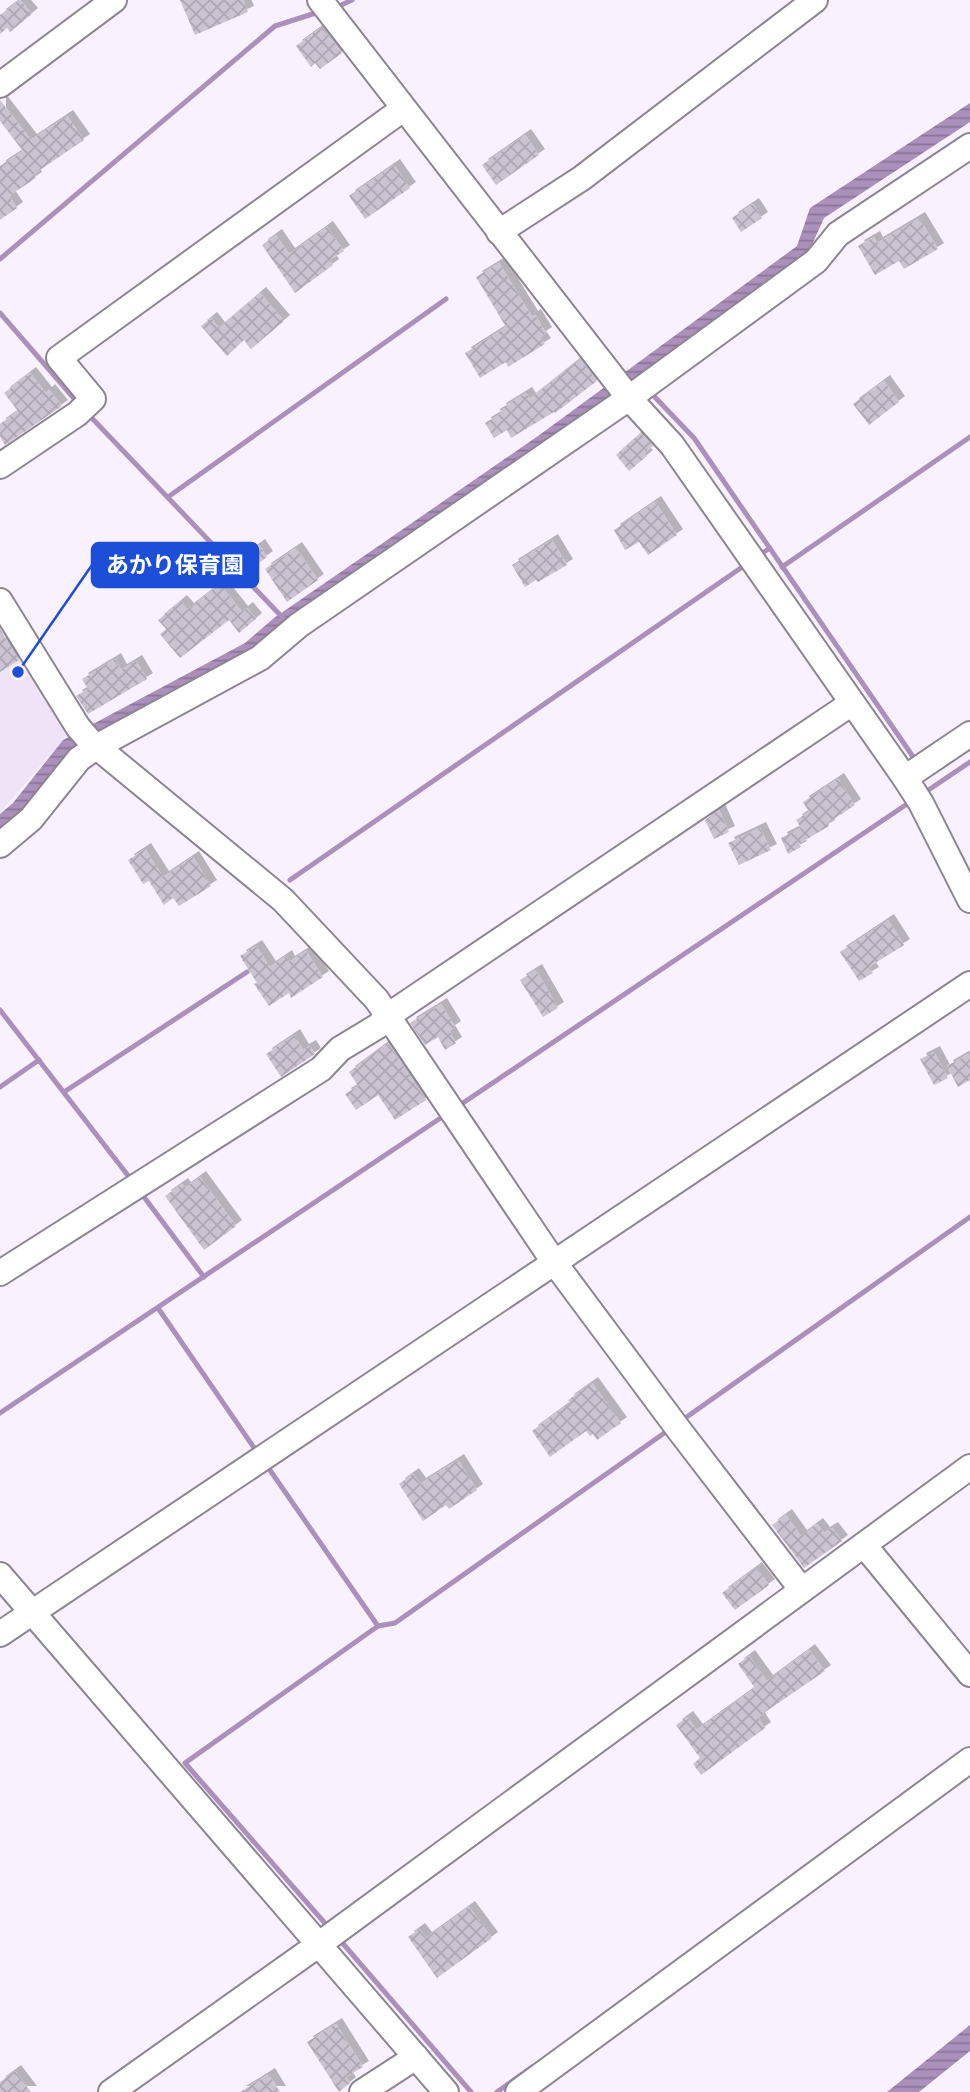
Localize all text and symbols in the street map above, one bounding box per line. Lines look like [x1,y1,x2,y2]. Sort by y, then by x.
callout: あかり保育園 [92,543,258,587]
text: あかり保育園 [106,550,244,579]

